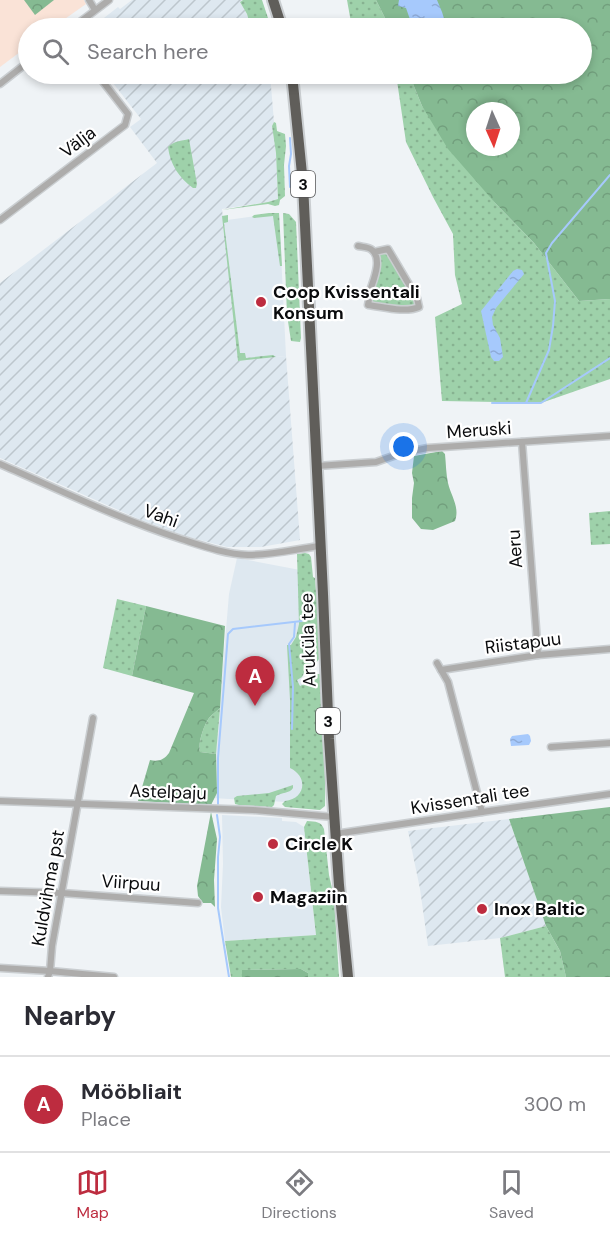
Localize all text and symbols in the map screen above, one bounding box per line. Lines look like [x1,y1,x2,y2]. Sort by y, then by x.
search box [18,18,592,84]
icon: search [39,35,72,68]
text: Search here [87,37,208,66]
north arrow [466,102,520,156]
street label: Välja [55,121,101,163]
road number: 3 [291,171,315,197]
place label: Coop Kvissentali Konsum [273,280,420,325]
marker: Coop Kvissentali Konsum [254,295,268,309]
street label: Meruski [446,416,512,444]
your location [389,432,418,461]
street label: Vahi [140,499,182,533]
street label: Aeru [502,529,528,569]
street label: Aruküla tee [294,593,322,687]
street label: Riistapuu [483,626,563,660]
pin: A [236,656,274,706]
road number: 3 [316,708,340,734]
street label: Kvissentali tee [409,778,531,820]
street label: Astelpaju [129,779,207,805]
street label: Kuldvihma pst [26,828,70,948]
place label: Circle K [285,832,353,856]
marker: Circle K [266,837,280,851]
street label: Viirpuu [101,869,161,897]
place label: Magaziin [270,885,348,909]
marker: Magaziin [251,890,265,904]
place label: Inox Baltic [494,897,586,921]
marker: Inox Baltic [475,902,489,916]
text: Nearby [24,999,116,1033]
text: Mööbliait [81,1077,182,1106]
text: A [36,1091,51,1117]
text: 300 m [524,1091,586,1117]
text: Place [81,1106,131,1132]
tab: Map [76,1166,109,1223]
tab: Directions [261,1166,337,1223]
tab: Saved [489,1166,534,1223]

